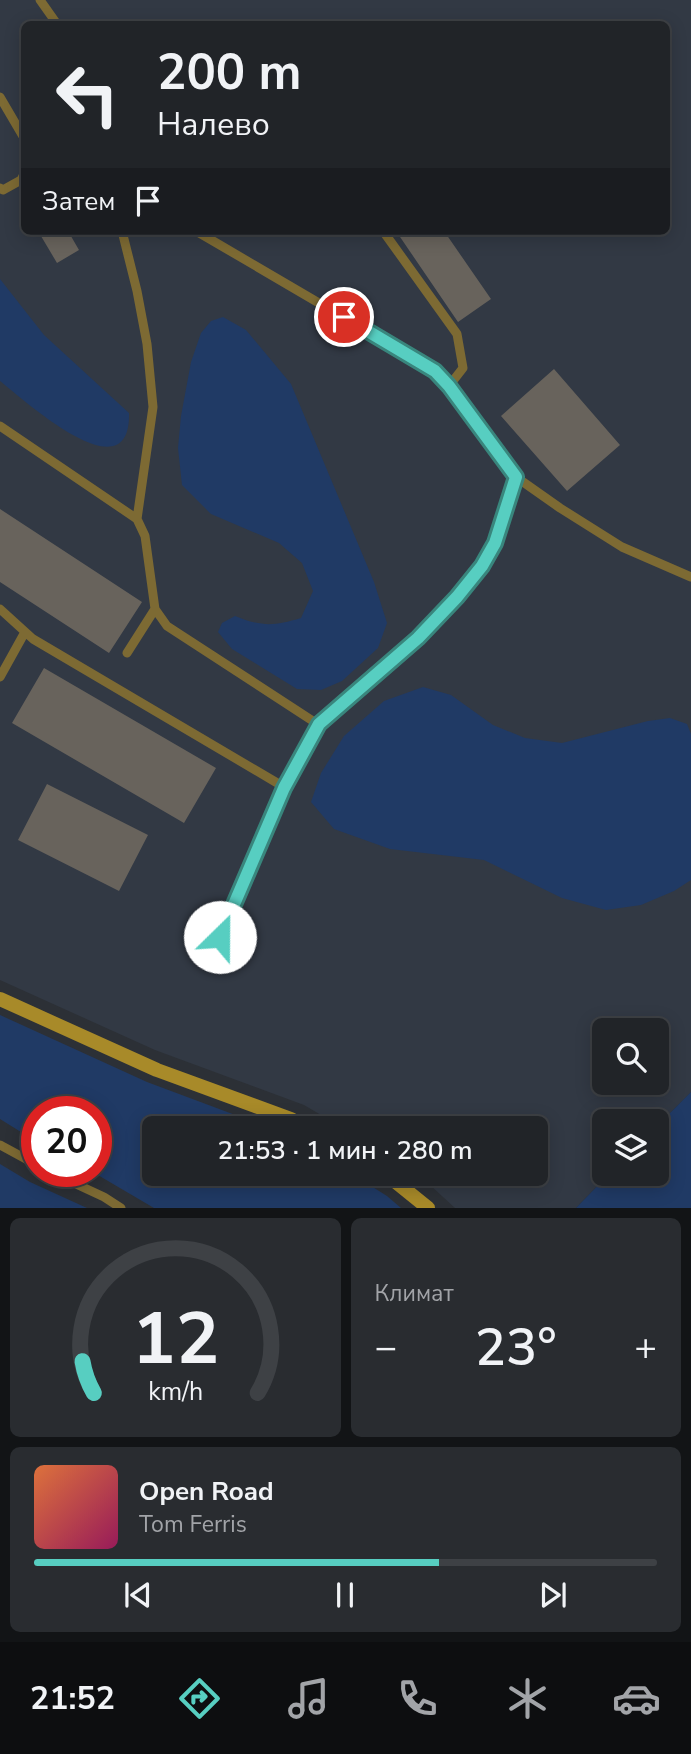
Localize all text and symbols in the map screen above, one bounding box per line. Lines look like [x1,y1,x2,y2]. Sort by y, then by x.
text: 200 m [157,39,301,106]
icon: left [42,49,133,140]
text: Налево [157,103,270,146]
icon: arrive [129,182,167,220]
text: Затем [42,184,115,219]
pin [314,287,374,347]
icon: arrive [325,298,363,336]
position arrow [183,900,257,974]
map controls [592,1018,669,1186]
button: search [592,1018,669,1095]
speed limit sign: 20 [21,1096,112,1187]
button: layers [592,1109,669,1186]
text: 21:53 · 1 мин · 280 m [217,1133,473,1168]
text: Климат [375,1278,454,1309]
text: 12 [132,1290,219,1390]
text: 23° [475,1312,557,1383]
text: − [375,1322,397,1373]
text: + [634,1322,657,1373]
text: km/h [148,1375,203,1409]
text: Open Road [139,1474,274,1509]
text: Tom Ferris [139,1509,247,1540]
icon: previous [119,1576,157,1614]
icon: pause [326,1576,364,1614]
icon: next [534,1576,572,1614]
icon: directions [175,1674,224,1723]
icon: music [284,1674,333,1723]
icon: phone [393,1674,442,1723]
icon: climate [503,1674,552,1723]
icon: car [612,1674,661,1723]
text: 21:52 [30,1677,115,1720]

